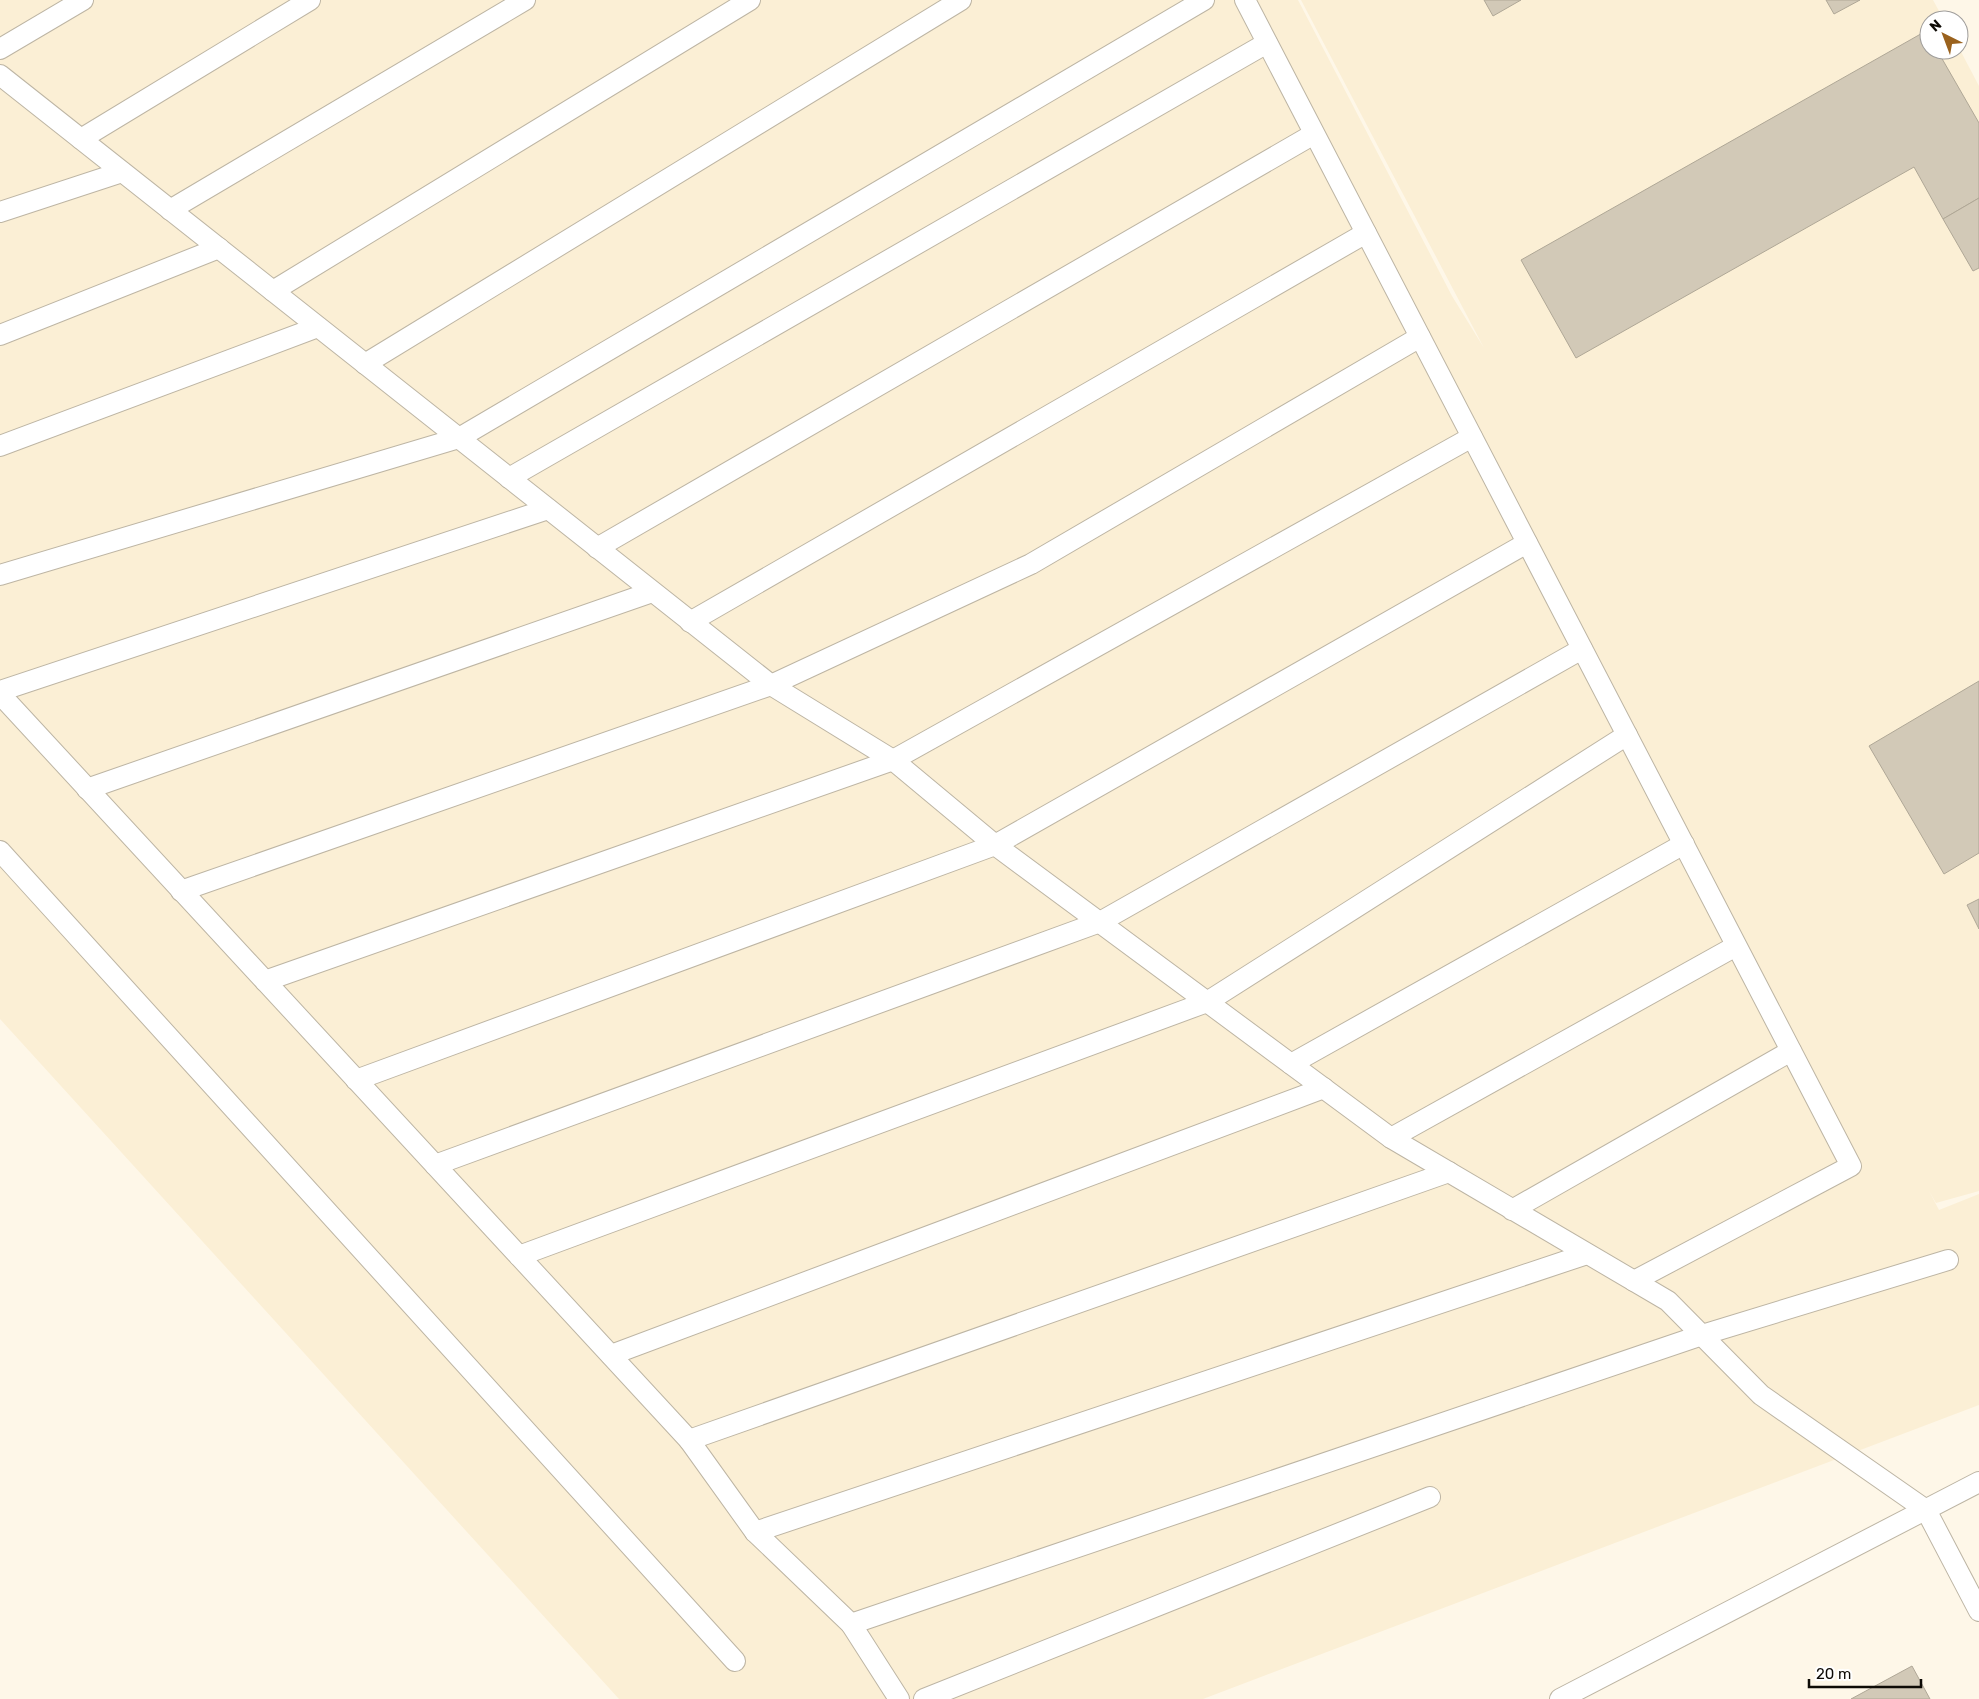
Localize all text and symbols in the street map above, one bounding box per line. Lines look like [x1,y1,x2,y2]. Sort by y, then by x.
north arrow [1919,10,1969,60]
text: N [1926,16,1945,35]
scale bar [1809,1656,1922,1688]
text: 20 m [1816,1665,1851,1683]

